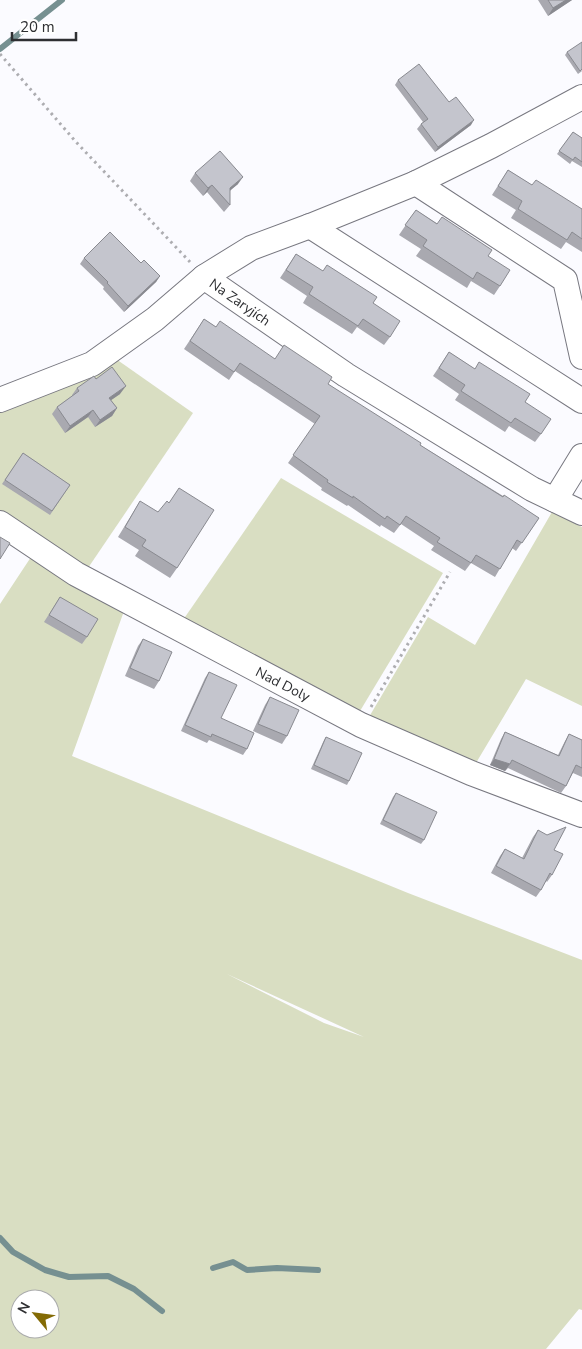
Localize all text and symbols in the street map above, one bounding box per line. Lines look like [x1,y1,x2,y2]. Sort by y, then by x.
scale bar [12,10,76,42]
text: 20 m [20,17,55,37]
street label: Na Zaryjích [205,274,274,330]
street label: Nad Doly [252,663,314,707]
north arrow [10,1289,60,1339]
text: N [13,1299,35,1317]

